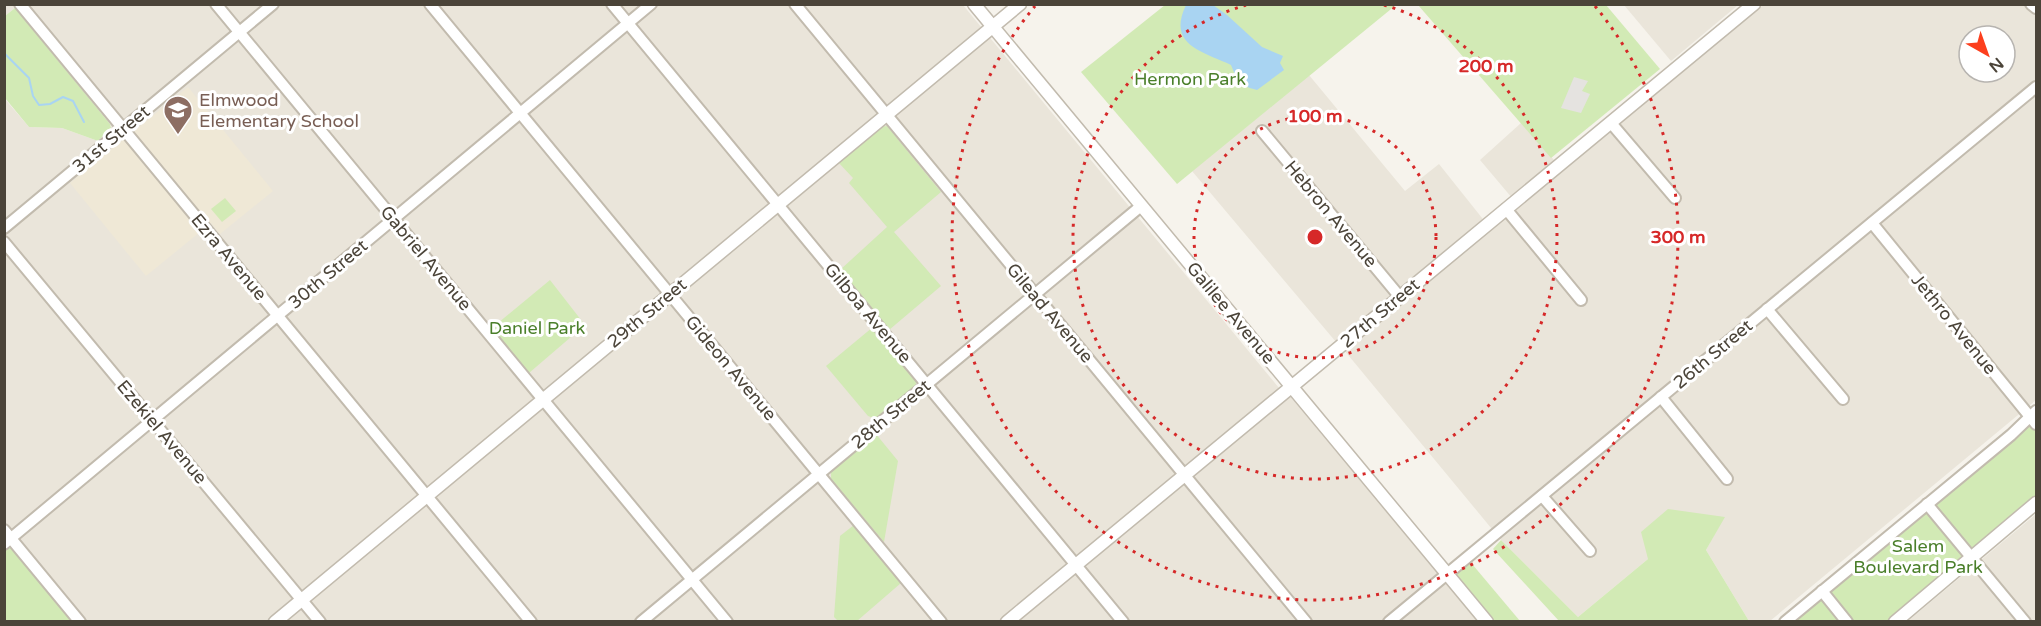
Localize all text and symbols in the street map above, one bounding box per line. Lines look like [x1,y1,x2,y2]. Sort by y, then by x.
north arrow [1957,24,2017,84]
text: N [1985,53,2007,77]
text: 200 m [1458,55,1514,77]
park label: Hermon Park [1134,68,1246,90]
place label: Elmwood Elementary School [199,89,359,132]
school or university icon: Elmwood Elementary School [162,94,194,136]
street label: 31st Street [68,100,154,178]
text: 100 m [1287,105,1343,127]
street label: Hebron Avenue [1280,156,1382,272]
street label: Gabriel Avenue [376,201,476,315]
street label: Ezra Avenue [186,209,272,305]
text: 300 m [1650,226,1706,248]
centre of rings [1305,227,1325,247]
street label: 30th Street [284,234,372,313]
street label: Galilee Avenue [1182,257,1280,369]
street label: Gilboa Avenue [820,258,916,368]
street label: Gilead Avenue [1002,259,1098,367]
street label: Jethro Avenue [1907,269,2001,379]
street label: 29th Street [603,273,691,352]
street label: 27th Street [1336,273,1424,352]
street label: Gideon Avenue [681,311,781,425]
street label: 26th Street [1669,314,1757,393]
park label: Daniel Park [489,317,586,339]
street label: 28th Street [847,374,935,453]
street label: Ezekiel Avenue [112,376,212,488]
park label: Salem Boulevard Park [1853,535,1983,578]

